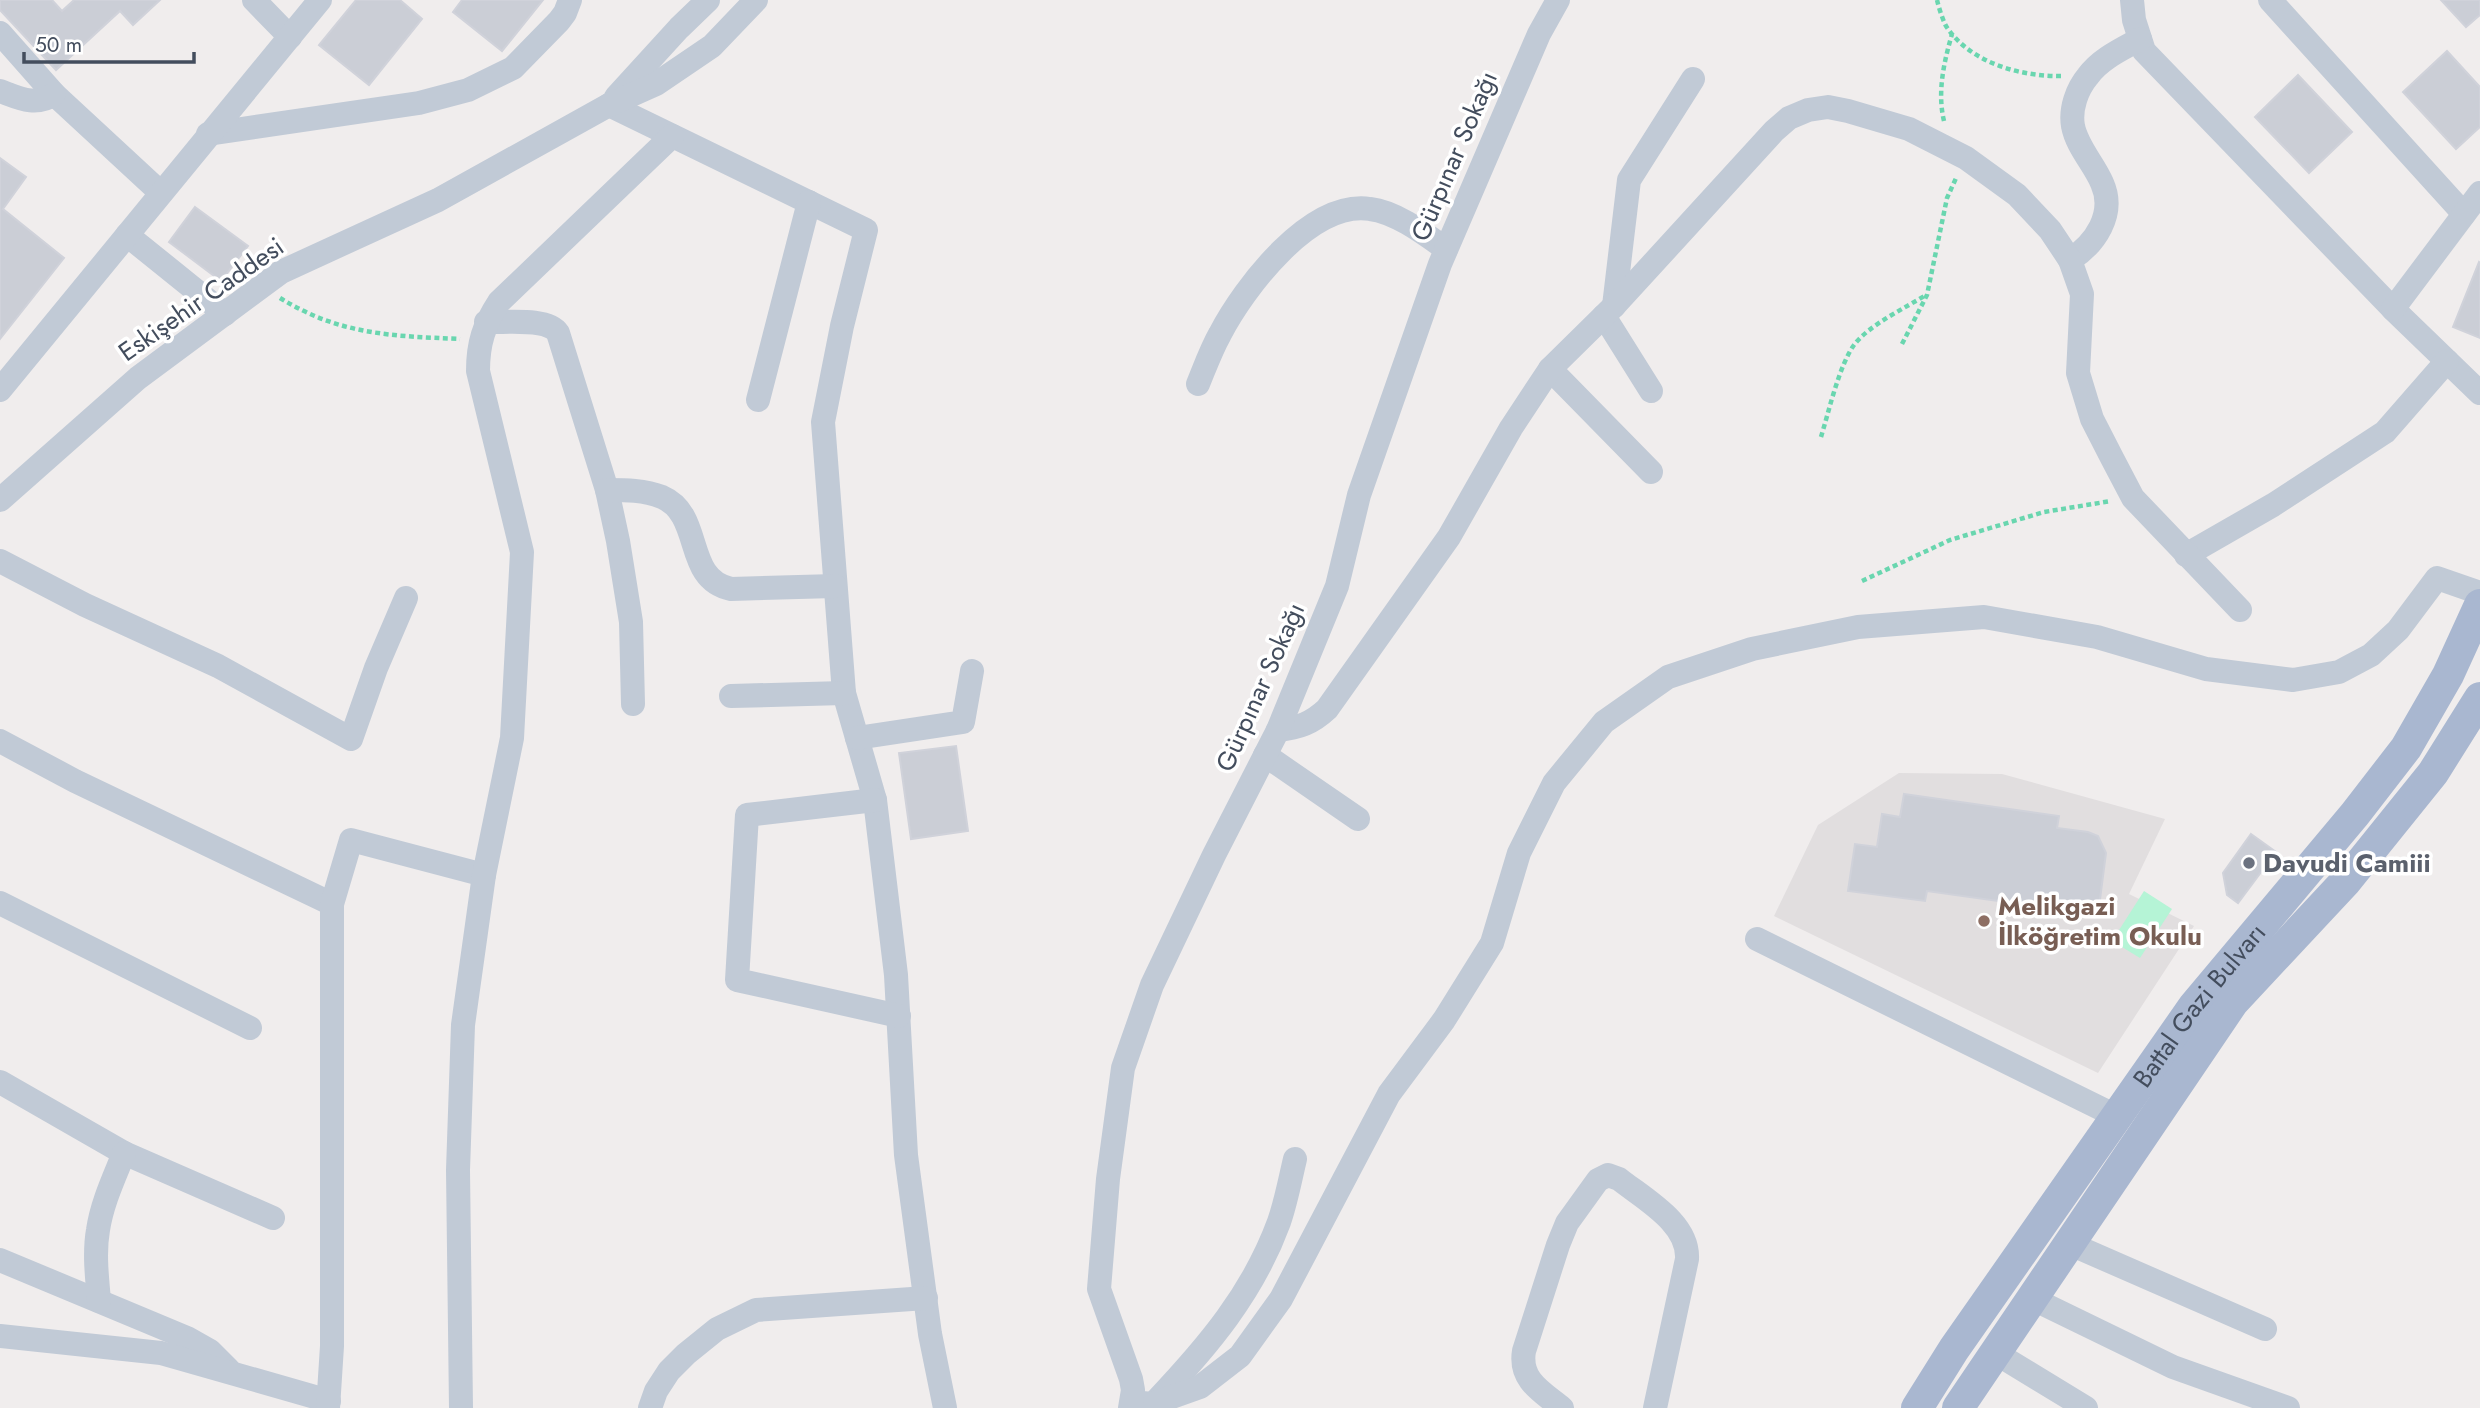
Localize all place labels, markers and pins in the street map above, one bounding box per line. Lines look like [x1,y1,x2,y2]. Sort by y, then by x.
place label: Davudi Camiii [2263,844,2431,882]
marker: Davudi Camiii [2241,855,2257,871]
place label: Melikgazi İlköğretim Okulu [1998,887,2202,955]
marker: Melikgazi İlköğretim Okulu [1976,913,1992,929]

